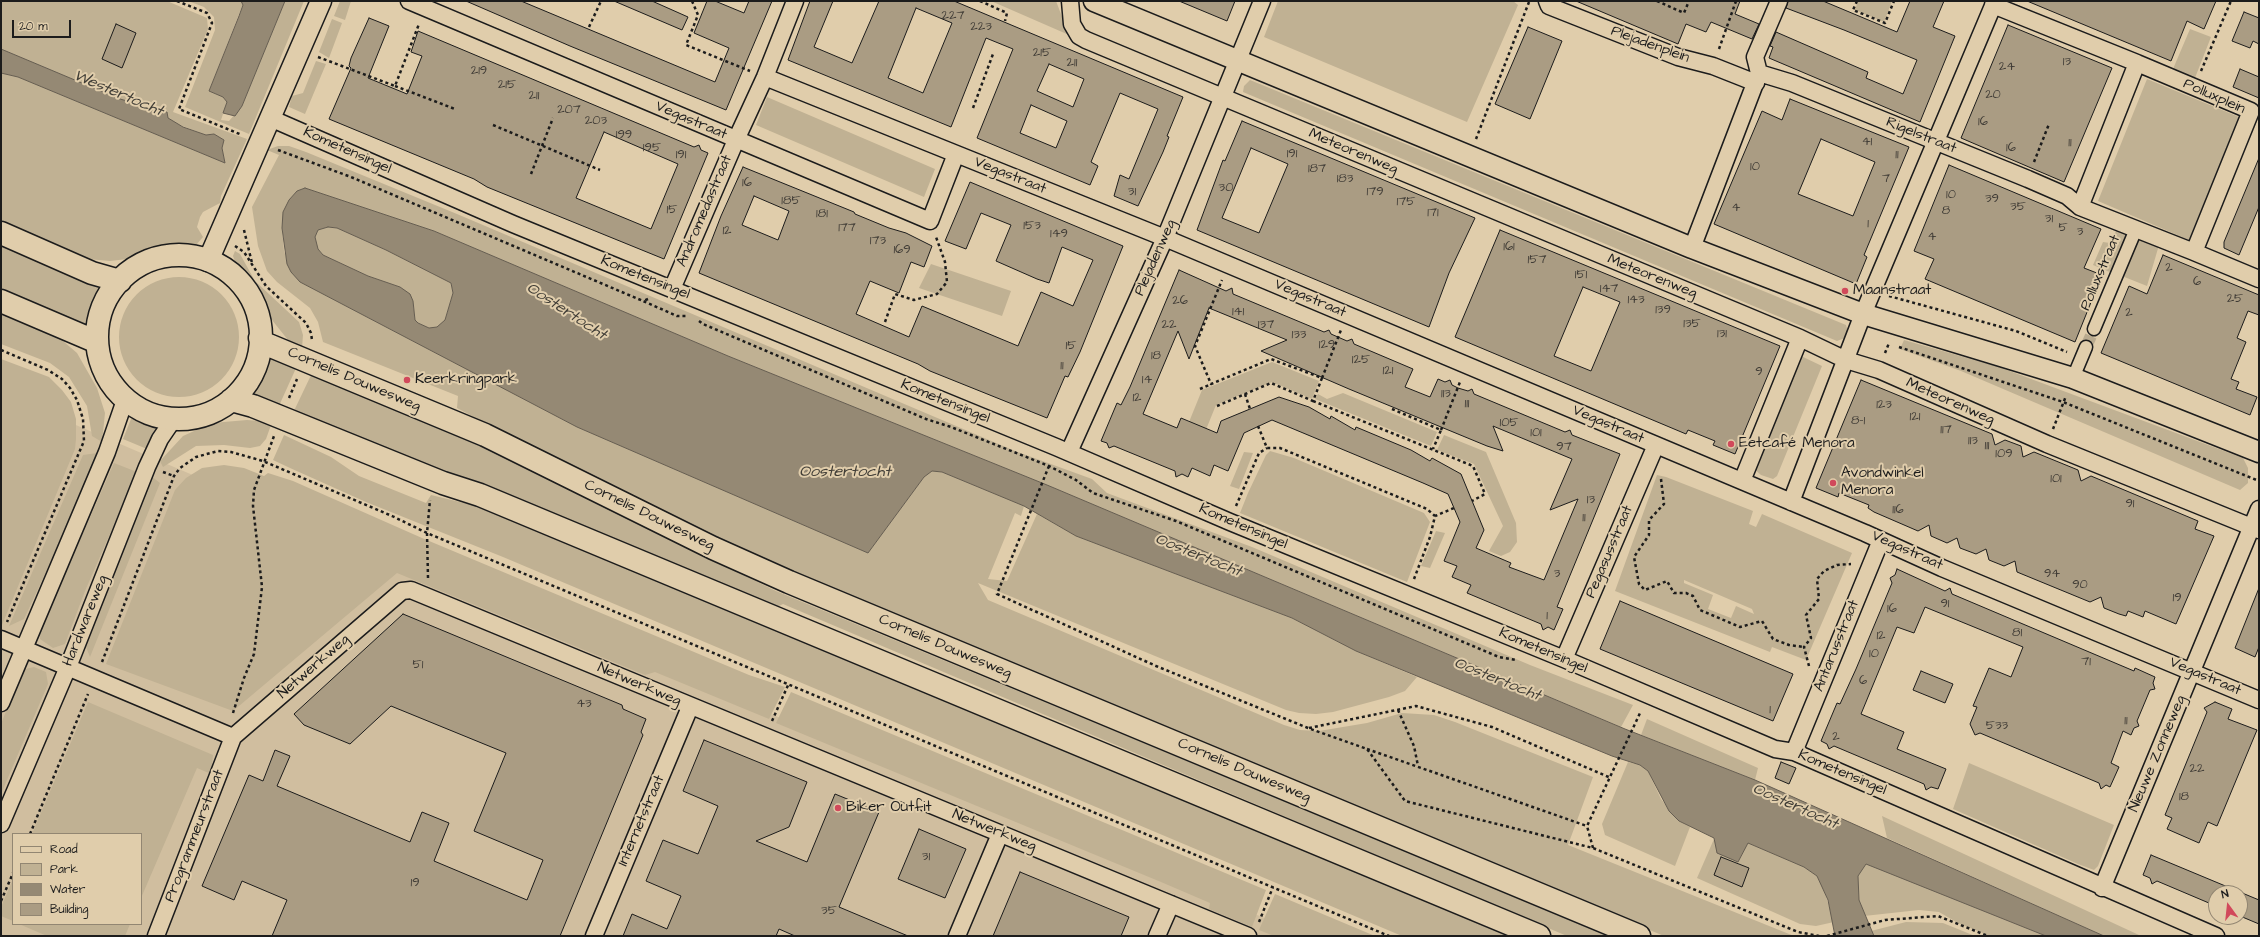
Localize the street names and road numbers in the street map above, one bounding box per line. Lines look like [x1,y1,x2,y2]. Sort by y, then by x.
street label: Plejadenplein [1608,22,1692,68]
street label: Polluxplein [2180,75,2248,119]
street label: Vegastraat [652,98,730,144]
street label: Rigelstraat [1883,114,1959,158]
street label: Kometensingel [300,124,394,178]
street label: Meteorenweg [1306,125,1400,179]
street label: Andromedastraat [673,152,737,270]
street label: Vegastraat [971,153,1049,199]
street label: Plejadenweg [1131,217,1181,299]
street label: Polluxstraat [2077,232,2125,314]
street label: Meteorenweg [1605,251,1699,303]
street label: Kometensingel [598,252,692,304]
street label: Vegastraat [1271,276,1349,322]
street label: Cornelis Douwesweg [285,344,423,416]
street label: Meteorenweg [1903,374,1997,430]
street label: Kometensingel [898,376,992,428]
street label: Vegastraat [1569,402,1647,448]
street label: Cornelis Douwesweg [581,477,717,555]
street label: Kometensingel [1196,500,1290,554]
street label: Pegasusstraat [1582,503,1638,601]
street label: Vegastraat [1869,527,1945,575]
street label: Hardwareweg [60,573,112,669]
street label: Antarusstraat [1810,597,1864,695]
street label: Cornelis Douwesweg [876,611,1014,683]
street label: Kometensingel [1496,624,1590,678]
street label: Netwerkweg [274,631,354,703]
street label: Vegastraat [2166,654,2244,700]
street label: Netwerkweg [594,659,684,711]
street label: Nieuwe Zonneweg [2125,693,2191,815]
street label: Cornelis Douwesweg [1175,735,1313,807]
street label: Kometensingel [1795,746,1889,800]
street label: Programmeurstraat [161,767,229,905]
street label: Internetstraat [615,773,669,869]
street label: Netwerkweg [949,806,1039,856]

